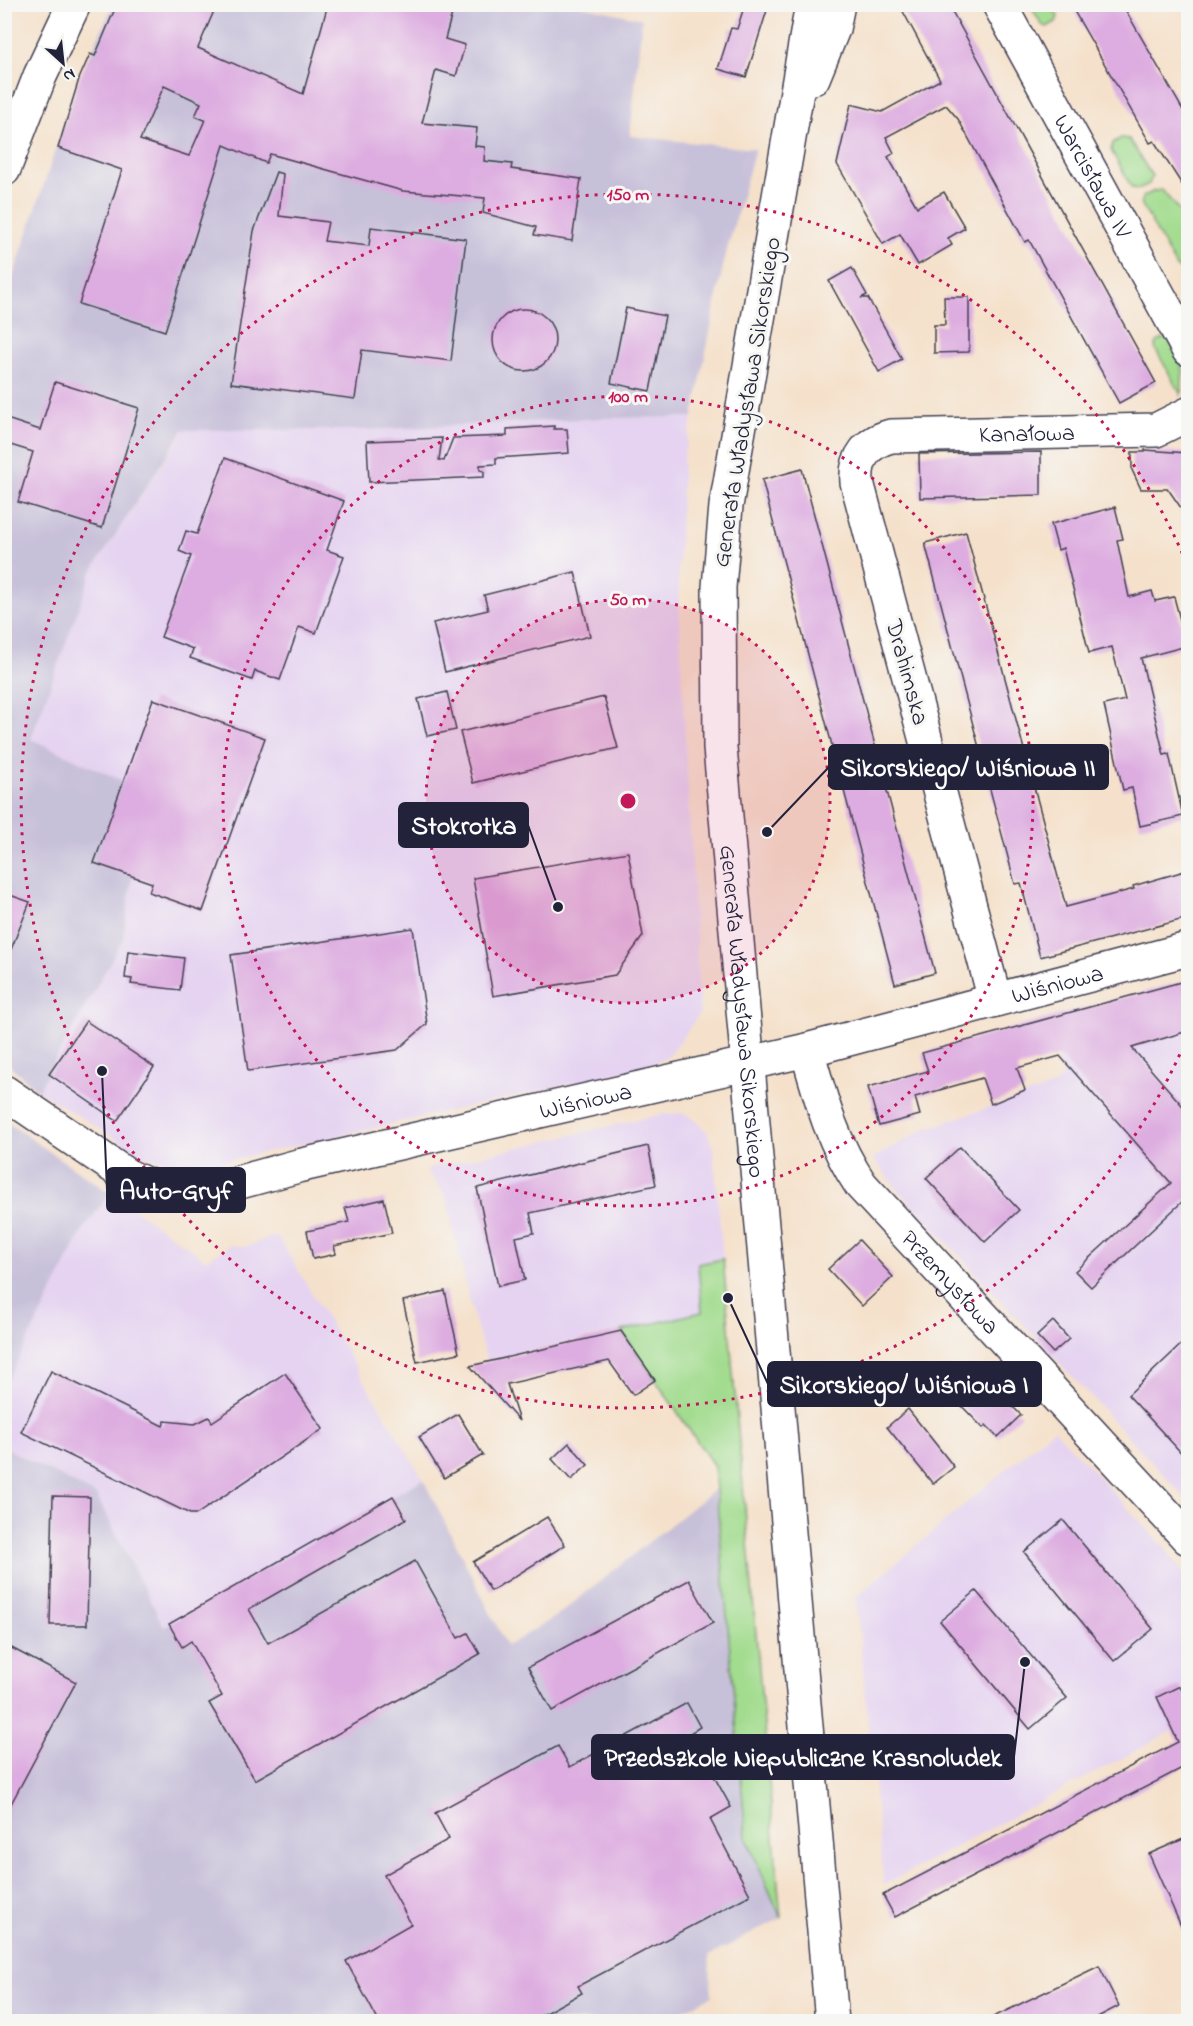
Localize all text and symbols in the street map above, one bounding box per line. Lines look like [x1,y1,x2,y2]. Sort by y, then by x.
north arrow [33,33,93,93]
text: N [58,61,79,88]
street label: Warcisława IV [1043,109,1139,246]
text: 150 m [607,183,649,209]
street label: Generała Władysława Sikorskiego [705,235,793,570]
text: 100 m [608,385,648,411]
street label: Kanałowa [978,417,1075,454]
text: 50 m [610,588,646,614]
street label: Drahimska [874,615,936,729]
callout: Sikorskiego/ Wiśniowa II [829,745,1108,789]
text: Sikorskiego/ Wiśniowa II [840,751,1096,790]
centre of rings [618,791,638,811]
callout: Stokrotka [399,803,528,847]
text: Stokrotka [411,809,517,847]
street label: Generała Władysława Sikorskiego [709,844,773,1179]
street label: Wiśniowa [1008,957,1108,1015]
street label: Wiśniowa [536,1075,636,1130]
callout: Auto-Gryf [107,1168,245,1212]
text: Auto-Gryf [119,1174,234,1212]
street label: Przemysłowa [891,1223,1006,1344]
callout: Sikorskiego/ Wiśniowa I [768,1362,1041,1406]
text: Sikorskiego/ Wiśniowa I [779,1368,1029,1407]
callout: Przedszkole Niepubliczne Krasnoludek [592,1735,1014,1779]
text: Przedszkole Niepubliczne Krasnoludek [604,1741,1003,1779]

